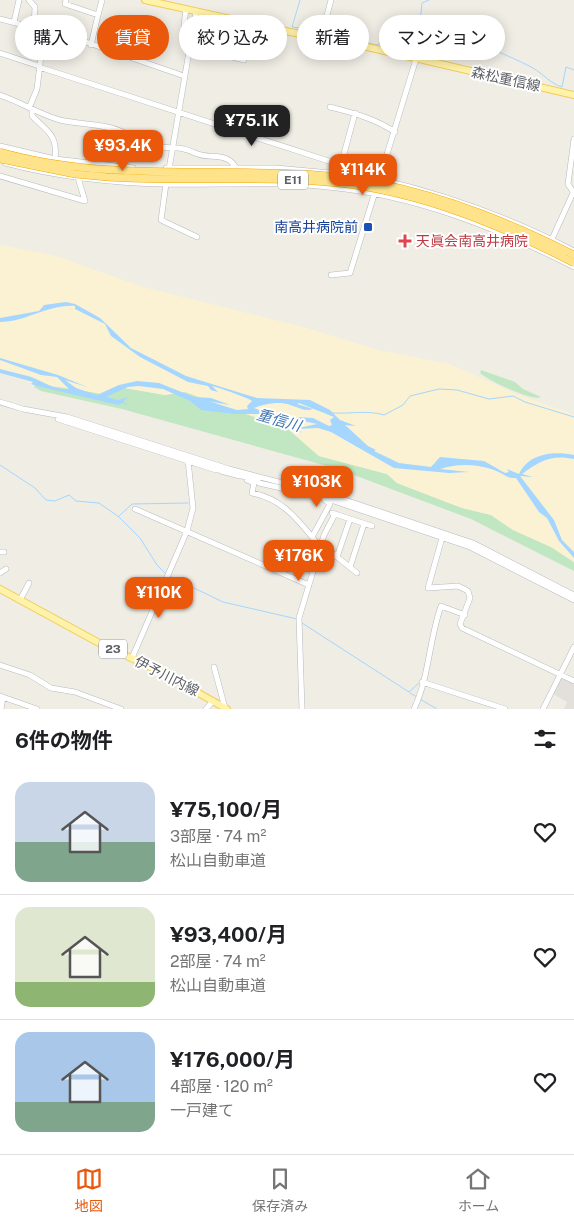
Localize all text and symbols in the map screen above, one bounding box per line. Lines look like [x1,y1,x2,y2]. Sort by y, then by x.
chip: 購入 [15,15,87,60]
chip: 賃貸 [97,15,169,60]
chip: 絞り込み [179,15,287,60]
chip: 新着 [297,15,369,60]
chip: マンション [379,15,505,60]
street label: 森松重信線 [470,64,542,94]
pin: ¥75.1K [211,104,293,147]
text: ¥75.1K [225,111,279,130]
pin: ¥93.4K [82,130,164,172]
text: ¥93.4K [94,136,152,155]
pin: ¥114K [328,154,398,196]
text: ¥114K [340,160,386,179]
road number: E11 [278,170,308,190]
place label: 南高井病院前 [274,219,358,235]
marker: 南高井病院前 [362,221,374,233]
place label: 天眞会南高井病院 [416,233,528,249]
marker: 天眞会南高井病院 [398,234,412,248]
water label: 重信川 [255,406,305,435]
pin: ¥103K [282,466,352,508]
text: ¥103K [292,472,342,491]
pin: ¥176K [264,540,334,582]
text: ¥176K [274,546,324,565]
pin: ¥110K [124,576,194,619]
text: ¥110K [136,583,182,602]
road number: 23 [99,640,127,659]
street label: 伊予川内線 [132,653,202,699]
icon: filters [531,725,559,753]
text: 6件の物件 [15,728,113,753]
text: ¥75,100/月 [170,797,282,822]
icon: home [55,802,115,862]
icon: heart [531,818,559,846]
text: 3部屋 · 74 m² [170,827,266,846]
text: 松山自動車道 [170,851,266,870]
text: ¥93,400/月 [170,922,287,947]
icon: home [55,927,115,987]
icon: heart [531,943,559,971]
text: 2部屋 · 74 m² [170,952,266,971]
text: 松山自動車道 [170,976,266,995]
text: ¥176,000/月 [170,1047,295,1072]
icon: home [55,1052,115,1112]
icon: heart [531,1068,559,1096]
text: 4部屋 · 120 m² [170,1077,273,1096]
text: 一戸建て [170,1101,234,1120]
tab: 地図 [75,1165,103,1215]
tab: 保存済み [252,1165,308,1215]
tab: ホーム [458,1165,499,1215]

